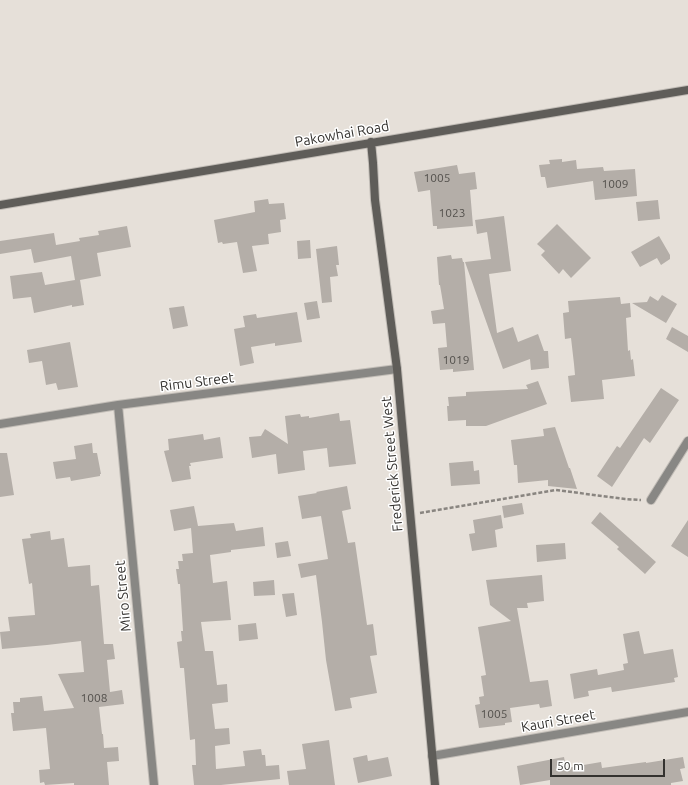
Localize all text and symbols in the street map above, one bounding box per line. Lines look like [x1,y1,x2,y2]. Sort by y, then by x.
street label: Pakowhai Road [294,117,390,151]
house number: 1005 [423,171,451,185]
house number: 1009 [601,177,629,191]
house number: 1023 [438,206,466,220]
house number: 1019 [442,353,470,367]
street label: Rimu Street [159,369,235,395]
street label: Frederick Street West [378,396,406,532]
street label: Miro Street [112,560,134,632]
house number: 1008 [80,691,108,705]
street label: Kauri Street [520,706,596,736]
house number: 1005 [480,707,508,721]
scale bar [552,751,667,777]
text: 50 m [557,759,584,772]

